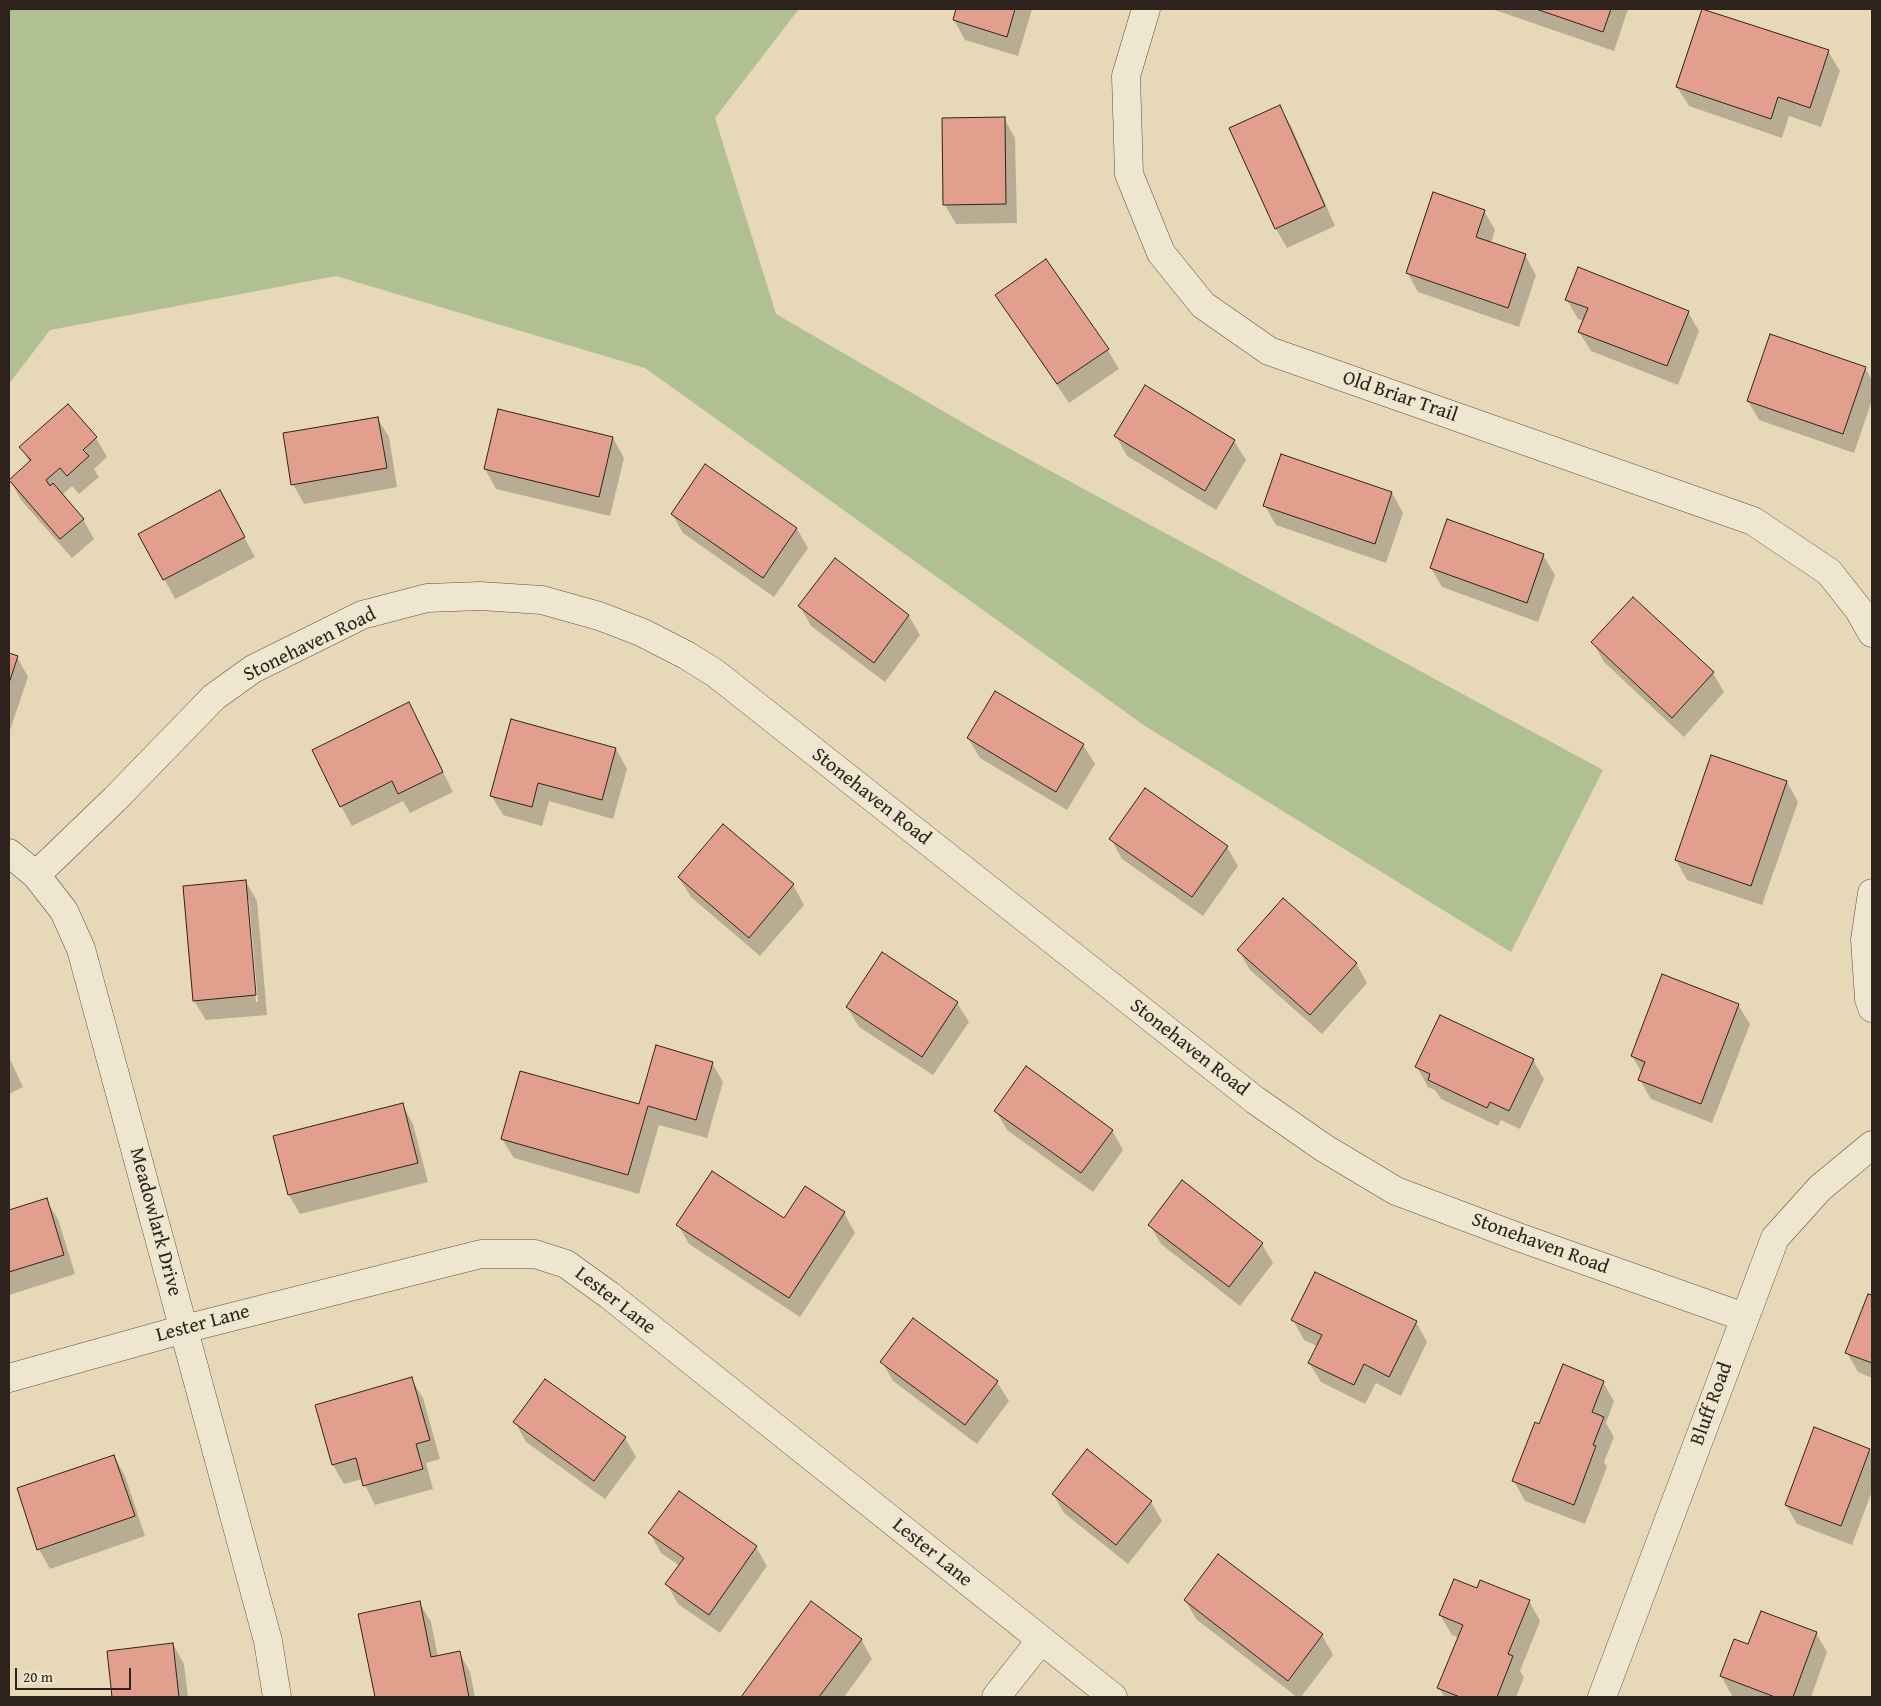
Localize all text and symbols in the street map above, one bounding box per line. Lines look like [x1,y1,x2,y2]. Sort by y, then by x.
street label: Old Briar Trail [1339,366,1461,428]
street label: Stonehaven Road [240,603,380,687]
street label: Stonehaven Road [807,743,935,851]
street label: Stonehaven Road [1125,994,1253,1102]
street label: Meadowlark Drive [124,1145,186,1299]
street label: Stonehaven Road [1468,1208,1612,1280]
street label: Lester Lane [570,1262,660,1340]
street label: Lester Lane [154,1300,252,1348]
street label: Bluff Road [1686,1359,1738,1449]
street label: Lester Lane [887,1513,977,1593]
scale bar [18,1658,134,1690]
text: 20 m [23,1666,53,1687]

